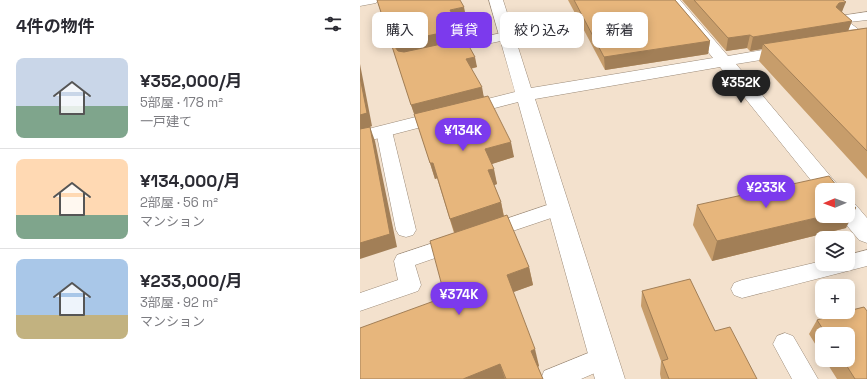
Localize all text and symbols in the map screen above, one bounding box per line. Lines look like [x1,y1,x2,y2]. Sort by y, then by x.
chip: 購入 [372,12,428,48]
chip: 賃貸 [436,12,492,48]
chip: 絞り込み [500,12,584,48]
chip: 新着 [592,12,648,48]
icon: filters [322,13,344,35]
text: 4件の物件 [16,15,95,37]
text: ¥352,000/月 [140,70,242,92]
pin: ¥352K [713,70,769,104]
icon: home [48,74,96,122]
text: ¥352K [721,74,761,91]
text: 5部屋 · 178 m² [140,94,223,111]
text: 一戸建て [140,113,192,130]
pin: ¥134K [435,118,491,152]
text: ¥134K [444,122,482,139]
text: ¥134,000/月 [140,170,241,192]
icon: home [48,175,96,223]
pin: ¥233K [738,175,794,209]
text: ¥233K [746,179,786,196]
north arrow [815,183,855,223]
map controls [815,183,855,367]
text: 2部屋 · 56 m² [140,194,218,211]
text: マンション [140,213,205,230]
button: layers [815,231,855,271]
text: ¥233,000/月 [140,270,243,292]
icon: home [48,275,96,323]
button: + [815,279,855,319]
pin: ¥374K [431,282,487,316]
text: ¥374K [440,286,478,303]
text: 3部屋 · 92 m² [140,294,218,311]
text: マンション [140,313,205,330]
button: − [815,327,855,367]

